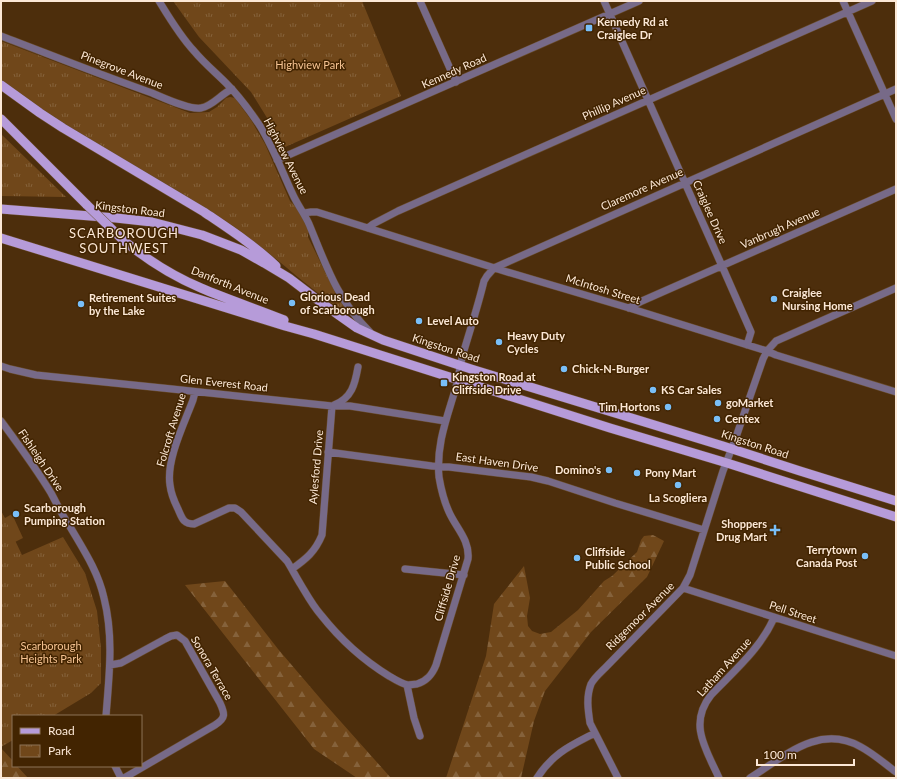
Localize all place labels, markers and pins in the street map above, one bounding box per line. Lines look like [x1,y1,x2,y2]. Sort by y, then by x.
place label: Kennedy Rd at Craiglee Dr [597,15,669,41]
marker: Kennedy Rd at Craiglee Dr [584,23,594,33]
place label: Craiglee Nursing Home [782,286,853,312]
place label: Glorious Dead of Scarborough [300,290,375,316]
place label: Retirement Suites by the Lake [89,291,176,317]
marker: Craiglee Nursing Home [769,294,779,304]
marker: Glorious Dead of Scarborough [287,298,297,308]
marker: Retirement Suites by the Lake [76,299,86,309]
place label: Level Auto [427,314,479,327]
marker: Level Auto [414,316,424,326]
place label: Heavy Duty Cycles [507,329,565,355]
marker: Heavy Duty Cycles [494,337,504,347]
place label: Chick-N-Burger [572,362,650,375]
marker: Chick-N-Burger [559,364,569,374]
place label: Kingston Road at Cliffside Drive [452,370,536,396]
marker: Kingston Road at Cliffside Drive [439,378,449,388]
place label: KS Car Sales [661,383,722,396]
marker: KS Car Sales [648,385,658,395]
place label: goMarket [726,396,774,409]
marker: goMarket [713,398,723,408]
place label: Tim Hortons [599,400,660,413]
marker: Tim Hortons [663,402,673,412]
place label: Centex [725,412,760,425]
marker: Centex [712,414,722,424]
place label: Domino's [555,463,601,476]
marker: Domino's [604,465,614,475]
place label: Pony Mart [645,466,697,479]
marker: Pony Mart [632,468,642,478]
marker: La Scogliera [673,480,683,490]
place label: La Scogliera [649,491,707,504]
place label: Scarborough Pumping Station [24,501,105,527]
marker: Scarborough Pumping Station [11,509,21,519]
place label: Shoppers Drug Mart [716,517,768,543]
marker: Shoppers Drug Mart [770,525,780,535]
place label: Terrytown Canada Post [796,543,858,569]
place label: Cliffside Public School [585,545,651,571]
marker: Terrytown Canada Post [860,551,870,561]
marker: Cliffside Public School [572,553,582,563]

